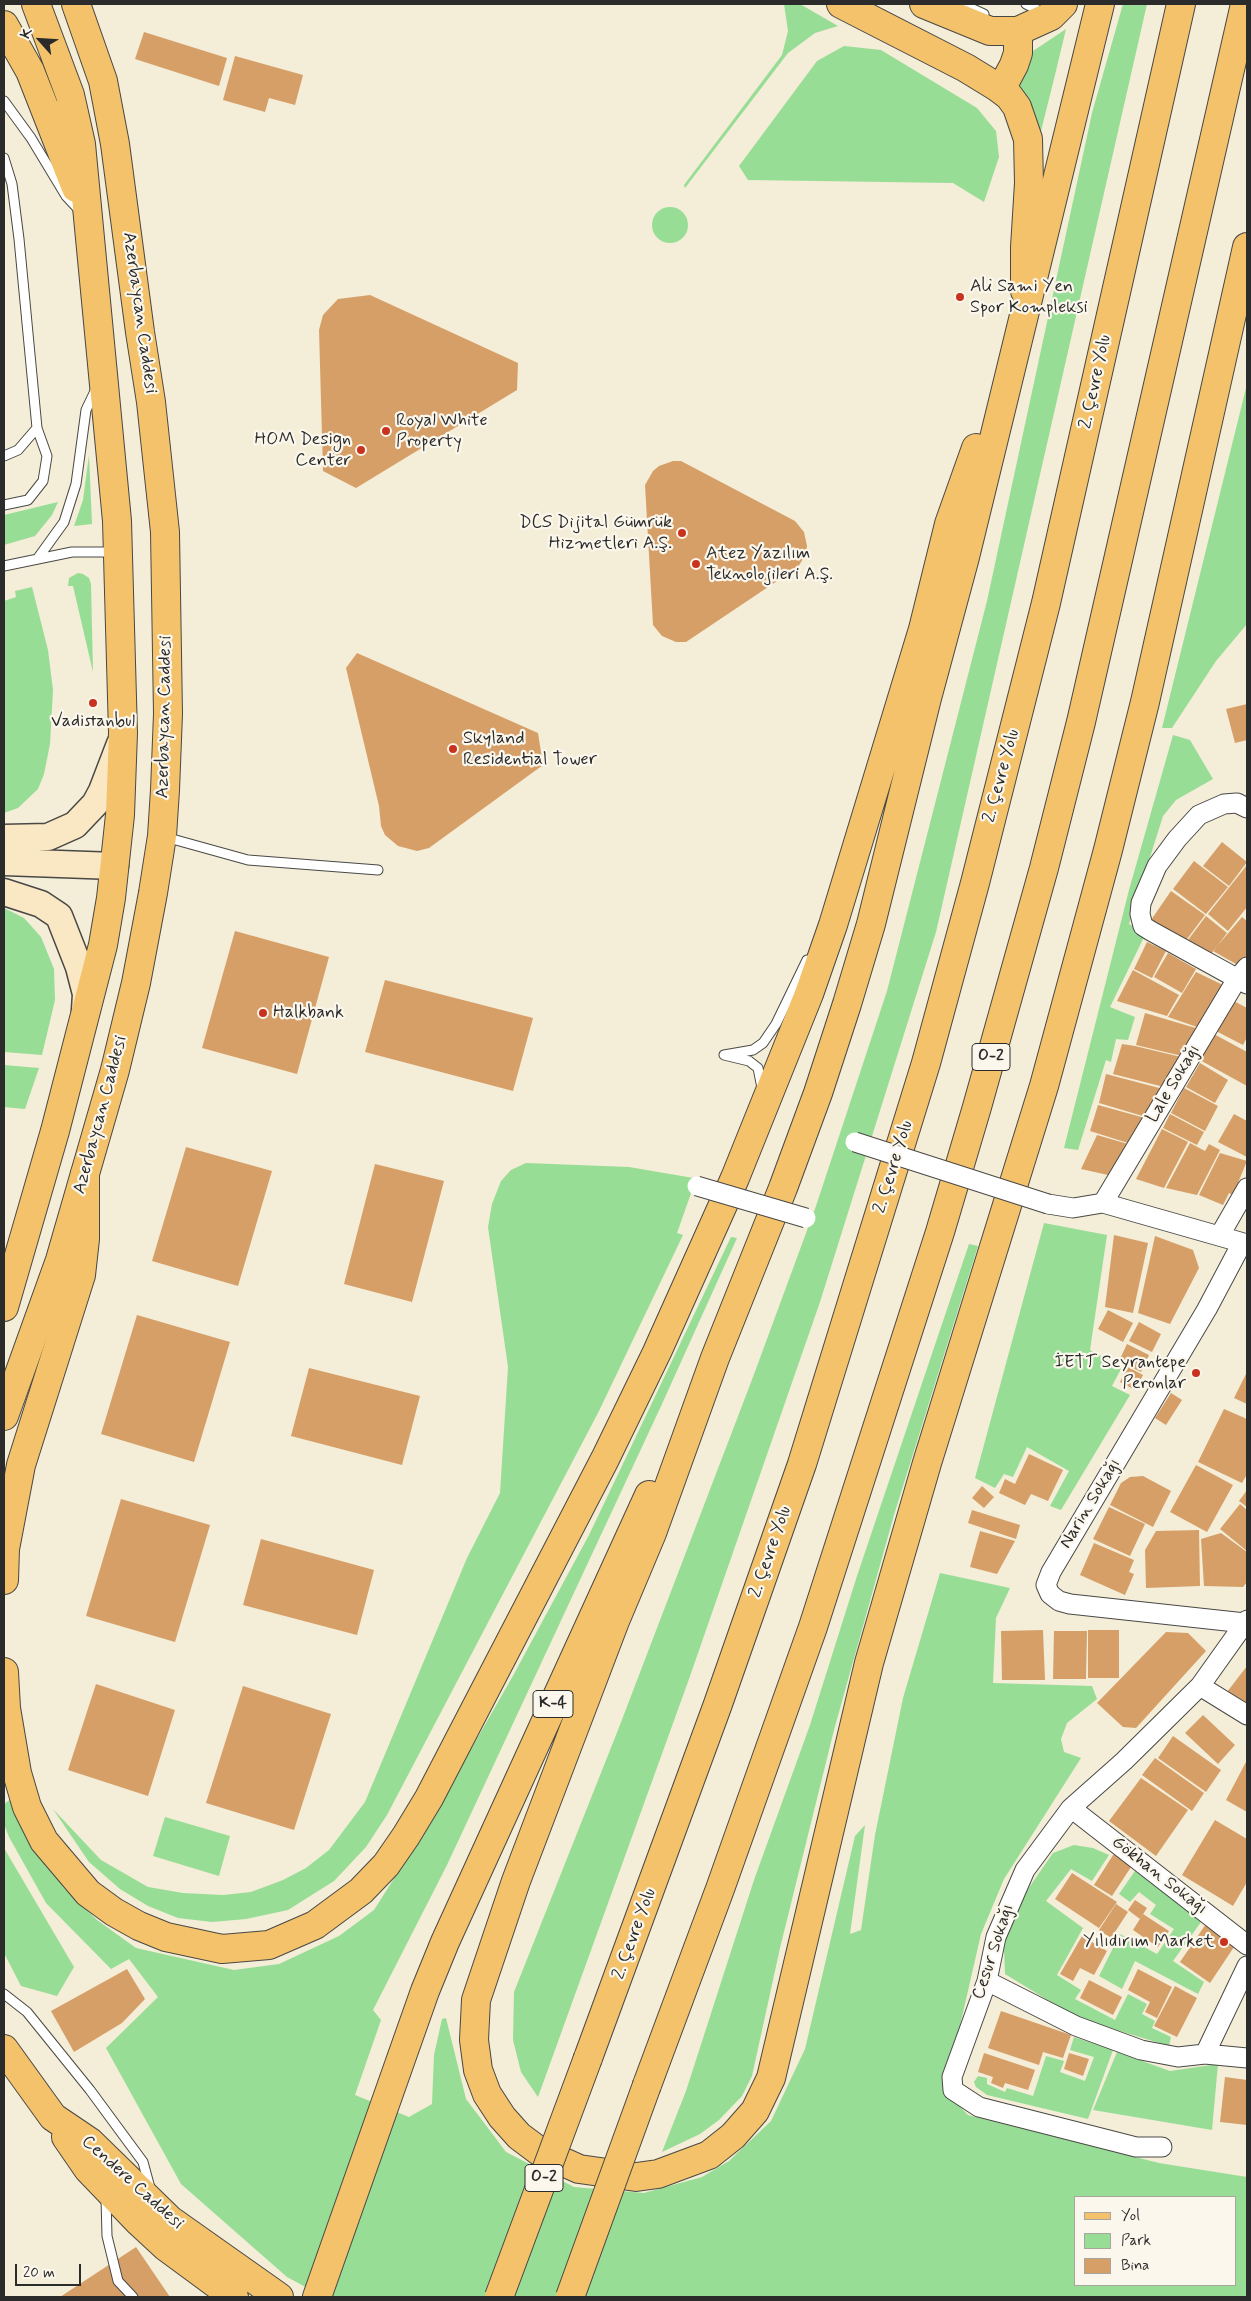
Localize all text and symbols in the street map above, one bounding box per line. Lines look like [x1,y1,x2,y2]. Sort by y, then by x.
north arrow [15,15,65,65]
text: K [16,25,37,42]
street label: Azerbaycan Caddesi [117,231,161,395]
place label: Ali Sami Yen Spor Kompleksi [970,276,1088,318]
marker: Ali Sami Yen Spor Kompleksi [954,291,966,303]
street label: 2. Çevre Yolu [1075,333,1117,431]
place label: Royal White Property [396,410,488,452]
marker: Royal White Property [380,425,392,437]
place label: HOM Design Center [255,429,351,472]
marker: HOM Design Center [355,444,367,456]
place label: DCS Dijital Gümrük Hizmetleri A.Ş. [519,512,672,554]
marker: DCS Dijital Gümrük Hizmetleri A.Ş. [676,527,688,539]
place label: Atez Yazılım Teknolojileri A.Ş. [706,543,833,586]
marker: Atez Yazılım Teknolojileri A.Ş. [690,558,702,570]
street label: Azerbaycan Caddesi [153,635,177,799]
marker: Vadistanbul [87,697,99,709]
place label: Vadistanbul [51,711,135,733]
street label: 2. Çevre Yolu [979,727,1025,825]
place label: Skyland Residential Tower [463,728,597,771]
marker: Skyland Residential Tower [447,743,459,755]
place label: Halkbank [273,1002,344,1024]
marker: Halkbank [257,1007,269,1019]
street label: Azerbaycan Caddesi [69,1034,133,1196]
street label: Lale Sokağı [1142,1041,1206,1127]
road number: O-2 [972,1044,1010,1070]
street label: 2. Çevre Yolu [870,1118,918,1216]
place label: İETT Seyrantepe Peronlar [1054,1352,1186,1395]
marker: İETT Seyrantepe Peronlar [1190,1367,1202,1379]
street label: Narin Sokağı [1056,1455,1126,1553]
street label: 2. Çevre Yolu [745,1503,797,1601]
road number: K-4 [533,1690,573,1718]
street label: Gökhan Sokağı [1107,1832,1211,1920]
street label: 2. Çevre Yolu [608,1885,662,1983]
street label: Cesur Sokağı [968,1902,1020,2002]
place label: Yılıdırım Market [1083,1931,1214,1953]
marker: Yılıdırım Market [1218,1936,1230,1948]
street label: Cendere Caddesi [76,2131,188,2235]
road number: O-2 [525,2164,563,2192]
legend [1074,2196,1236,2286]
text: Yol [1121,2206,1140,2226]
text: Park [1121,2231,1151,2251]
scale bar [18,2254,84,2286]
text: Bina [1121,2256,1149,2276]
text: 20 m [23,2263,55,2283]

